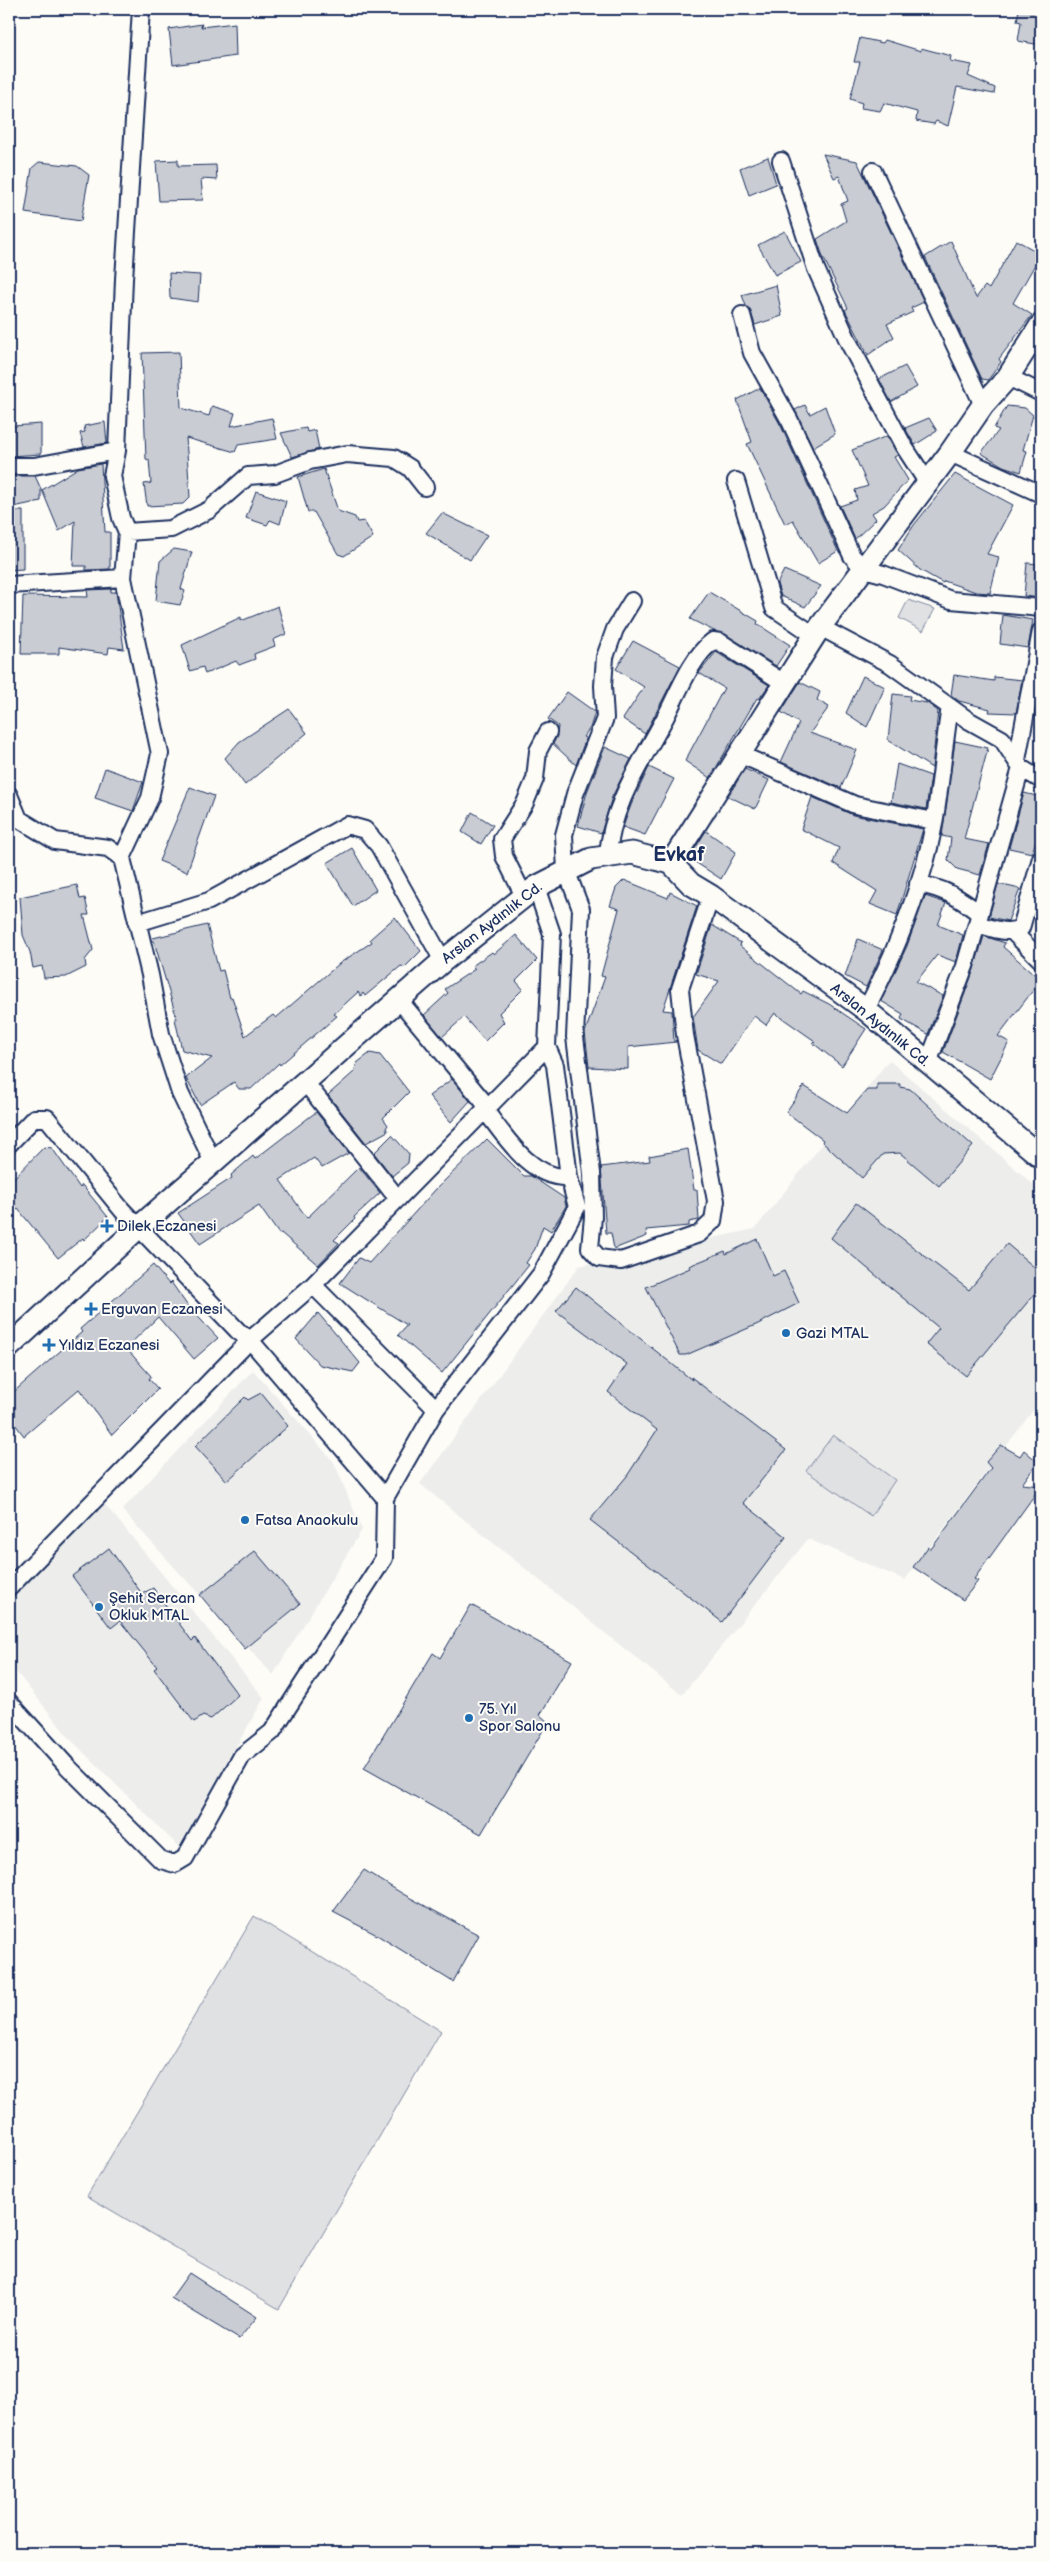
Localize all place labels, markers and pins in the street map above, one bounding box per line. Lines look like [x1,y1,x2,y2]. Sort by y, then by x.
place label: Dilek Eczanesi [117,1217,217,1236]
marker: Dilek Eczanesi [101,1220,113,1232]
place label: Erguvan Eczanesi [101,1300,223,1319]
marker: Erguvan Eczanesi [85,1303,97,1315]
place label: Gazi MTAL [796,1324,869,1343]
marker: Gazi MTAL [780,1327,792,1339]
place label: Yıldız Eczanesi [58,1336,160,1355]
marker: Yıldız Eczanesi [43,1339,55,1351]
place label: Fatsa Anaokulu [255,1511,358,1530]
marker: Fatsa Anaokulu [239,1514,251,1526]
place label: Şehit Sercan Okluk MTAL [109,1589,195,1625]
marker: Şehit Sercan Okluk MTAL [93,1601,105,1613]
place label: 75. Yıl Spor Salonu [479,1700,561,1736]
marker: 75. Yıl Spor Salonu [463,1712,475,1724]

